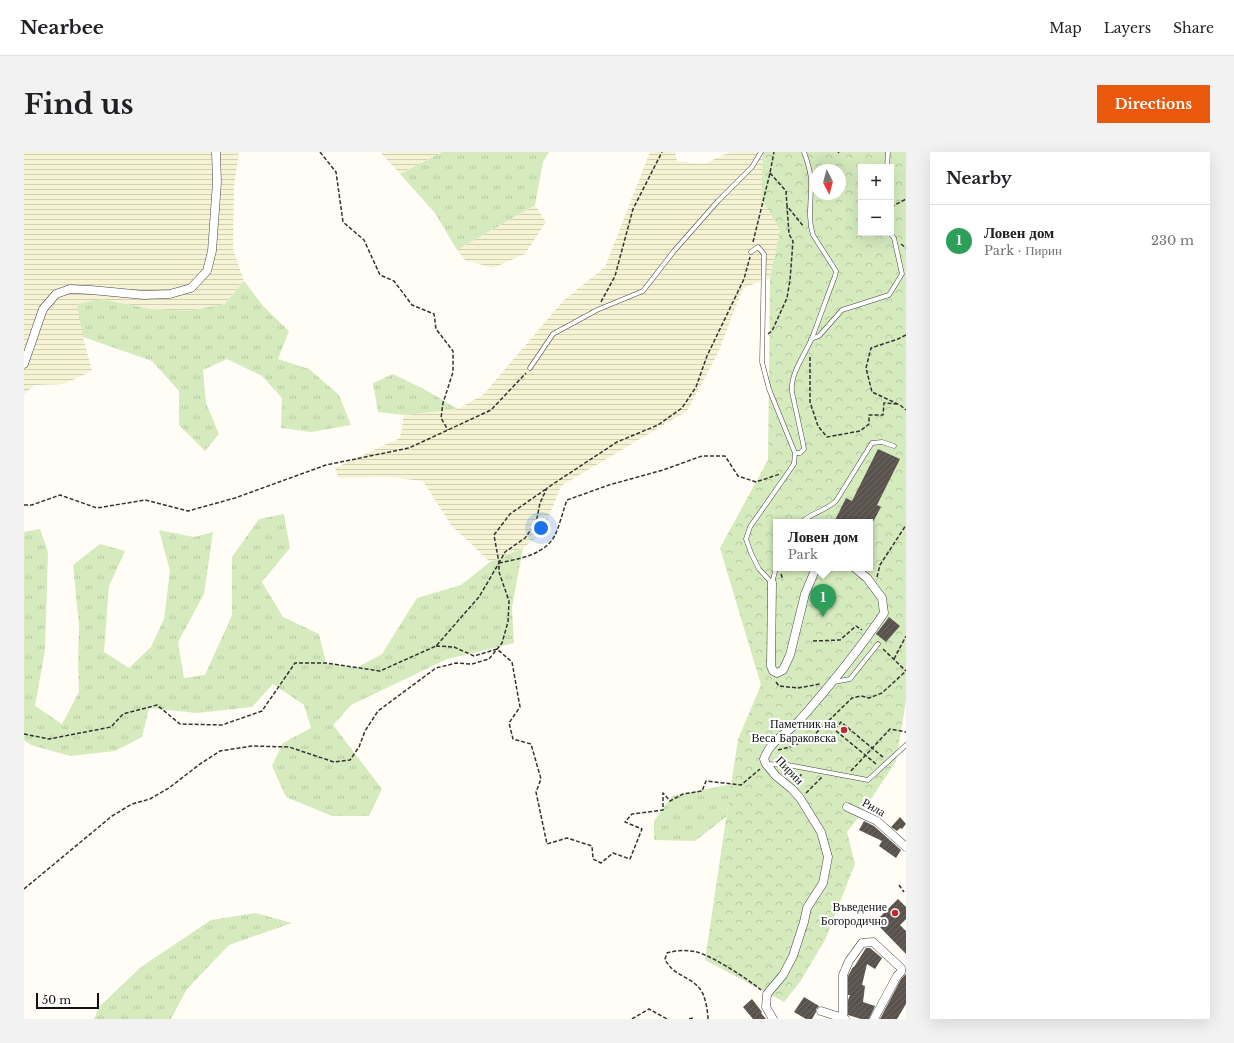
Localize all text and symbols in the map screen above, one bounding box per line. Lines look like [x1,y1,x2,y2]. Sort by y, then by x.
text: Nearbee [20,16,104,39]
text: Map [1049,19,1082,37]
text: Layers [1104,19,1151,37]
text: Share [1173,19,1214,37]
button: Directions [1097,85,1210,123]
text: Find us [24,87,134,122]
north arrow [810,164,846,200]
map controls [858,164,894,236]
button: + [858,164,894,200]
text: Nearby [946,168,1012,189]
button: − [858,200,894,236]
text: Ловен дом [984,223,1054,242]
text: 1 [956,232,962,249]
text: 230 m [1151,232,1194,249]
text: Park · Пирин [984,242,1062,259]
your location [531,518,551,538]
popup [773,519,873,571]
text: Ловен дом [788,527,858,546]
text: Park [788,546,818,563]
pin: 1 [810,584,836,617]
place label: Паметник на Веса Бараковска [751,716,837,745]
marker: Паметник на Веса Бараковска [839,725,849,735]
street label: Пирин [773,753,808,788]
street label: Рила [860,795,889,820]
place label: Въведение Богородично [821,899,887,928]
marker: Въведение Богородично [890,908,900,918]
scale bar [36,991,99,1010]
text: 50 m [42,993,71,1007]

